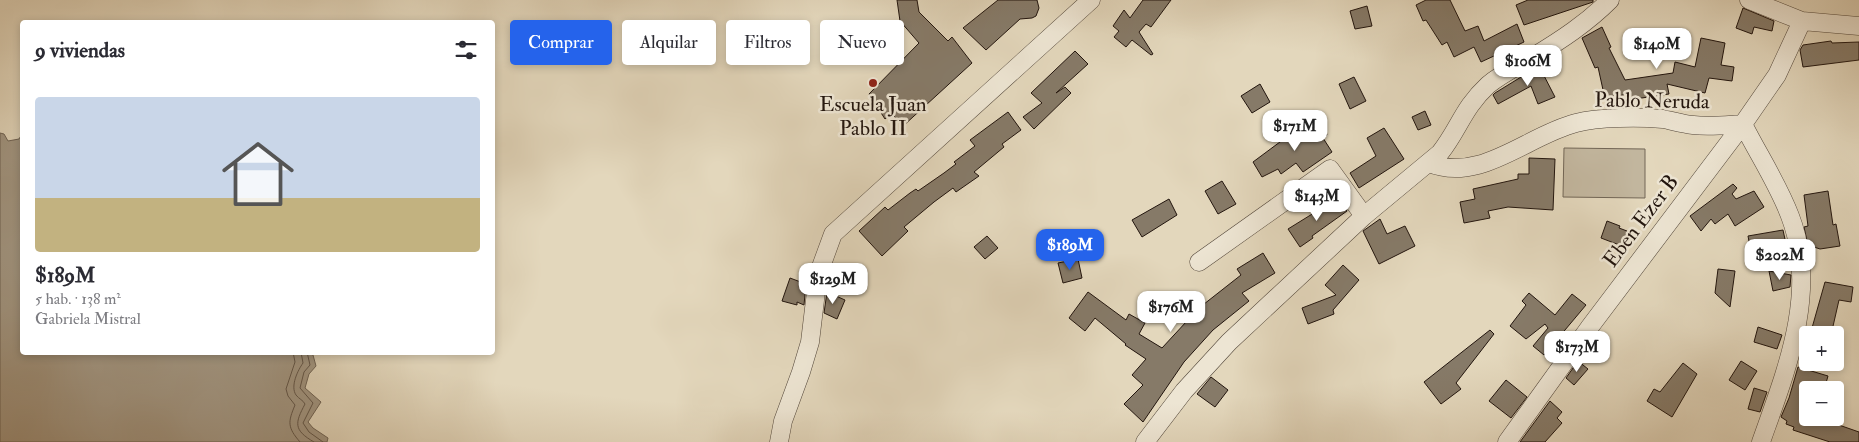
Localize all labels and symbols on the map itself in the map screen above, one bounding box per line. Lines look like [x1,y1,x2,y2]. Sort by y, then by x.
pin: $140M [1622,28,1692,70]
pin: $106M [1493,44,1563,87]
marker: Escuela Juan Pablo II [867,77,879,89]
street label: Pablo Neruda [1594,86,1710,116]
place label: Escuela Juan Pablo II [819,91,927,142]
pin: $171M [1260,110,1330,152]
street label: Eben Ezer B [1597,169,1685,273]
pin: $143M [1282,180,1352,222]
pin: $189M [1035,228,1105,271]
pin: $202M [1745,238,1815,281]
pin: $129M [798,262,868,305]
pin: $176M [1136,290,1206,333]
pin: $173M [1542,330,1612,373]

